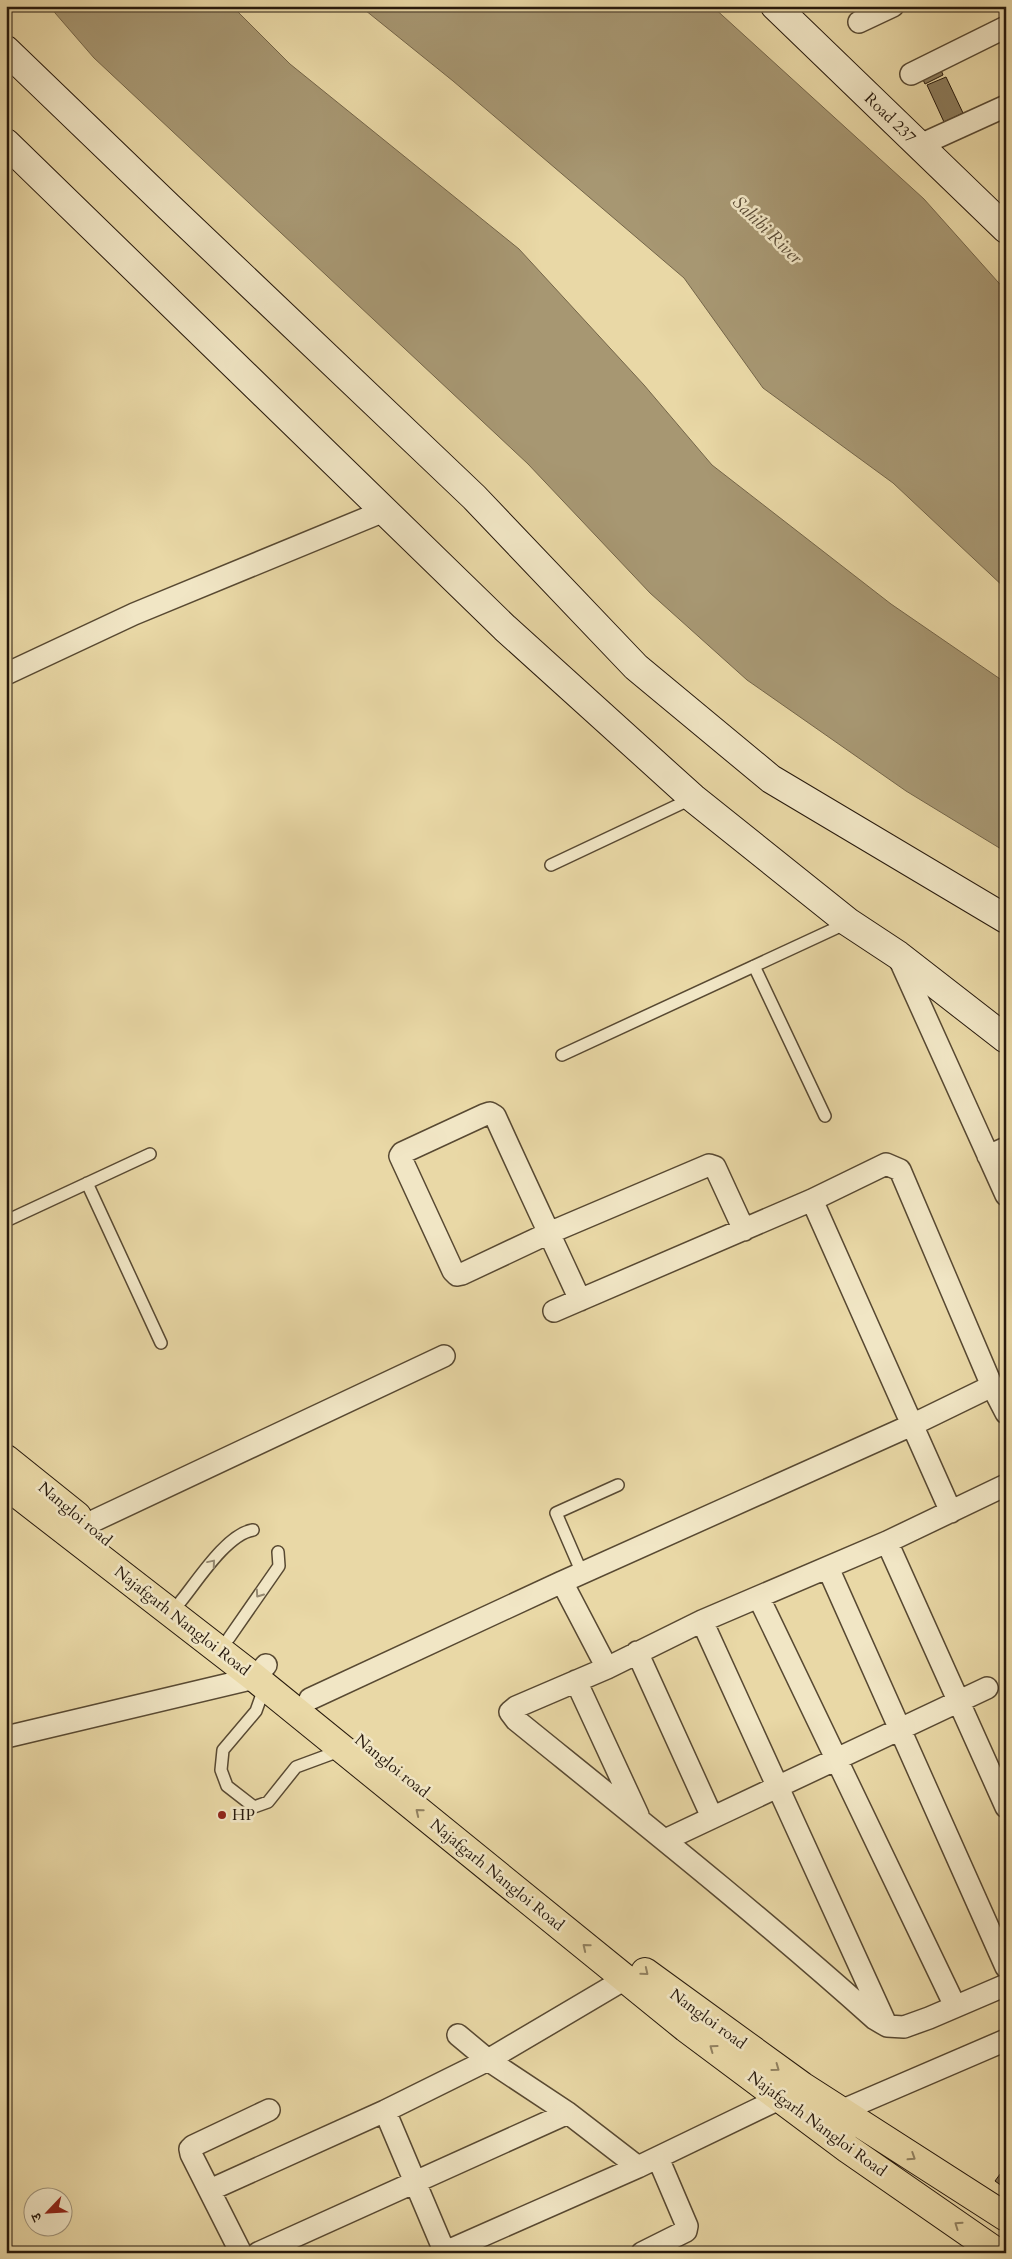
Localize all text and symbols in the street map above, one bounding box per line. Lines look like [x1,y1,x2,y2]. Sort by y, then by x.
street label: Road 237 [859,88,921,148]
water label: Sahibi River [727,190,808,270]
street label: Nangloi road [33,1477,117,1552]
one-way arrow [206,1560,215,1569]
street label: Najafgarh Nangloi Road [109,1561,255,1681]
one-way arrow [256,1589,265,1598]
street label: Nangloi road [350,1729,434,1803]
place label: HP [232,1804,255,1826]
one-way arrow [415,1808,424,1817]
marker: HP [216,1809,228,1821]
street label: Najafgarh Nangloi Road [425,1814,569,1936]
one-way arrow [583,1944,592,1952]
one-way arrow [639,1966,648,1974]
street label: Nangloi road [665,1984,751,2055]
one-way arrow [709,2045,719,2054]
one-way arrow [770,2062,779,2070]
street label: Najafgarh Nangloi Road [743,2066,891,2182]
one-way arrow [907,2150,916,2160]
north arrow [22,2186,72,2236]
text: उ [26,2209,47,2225]
one-way arrow [954,2222,964,2231]

